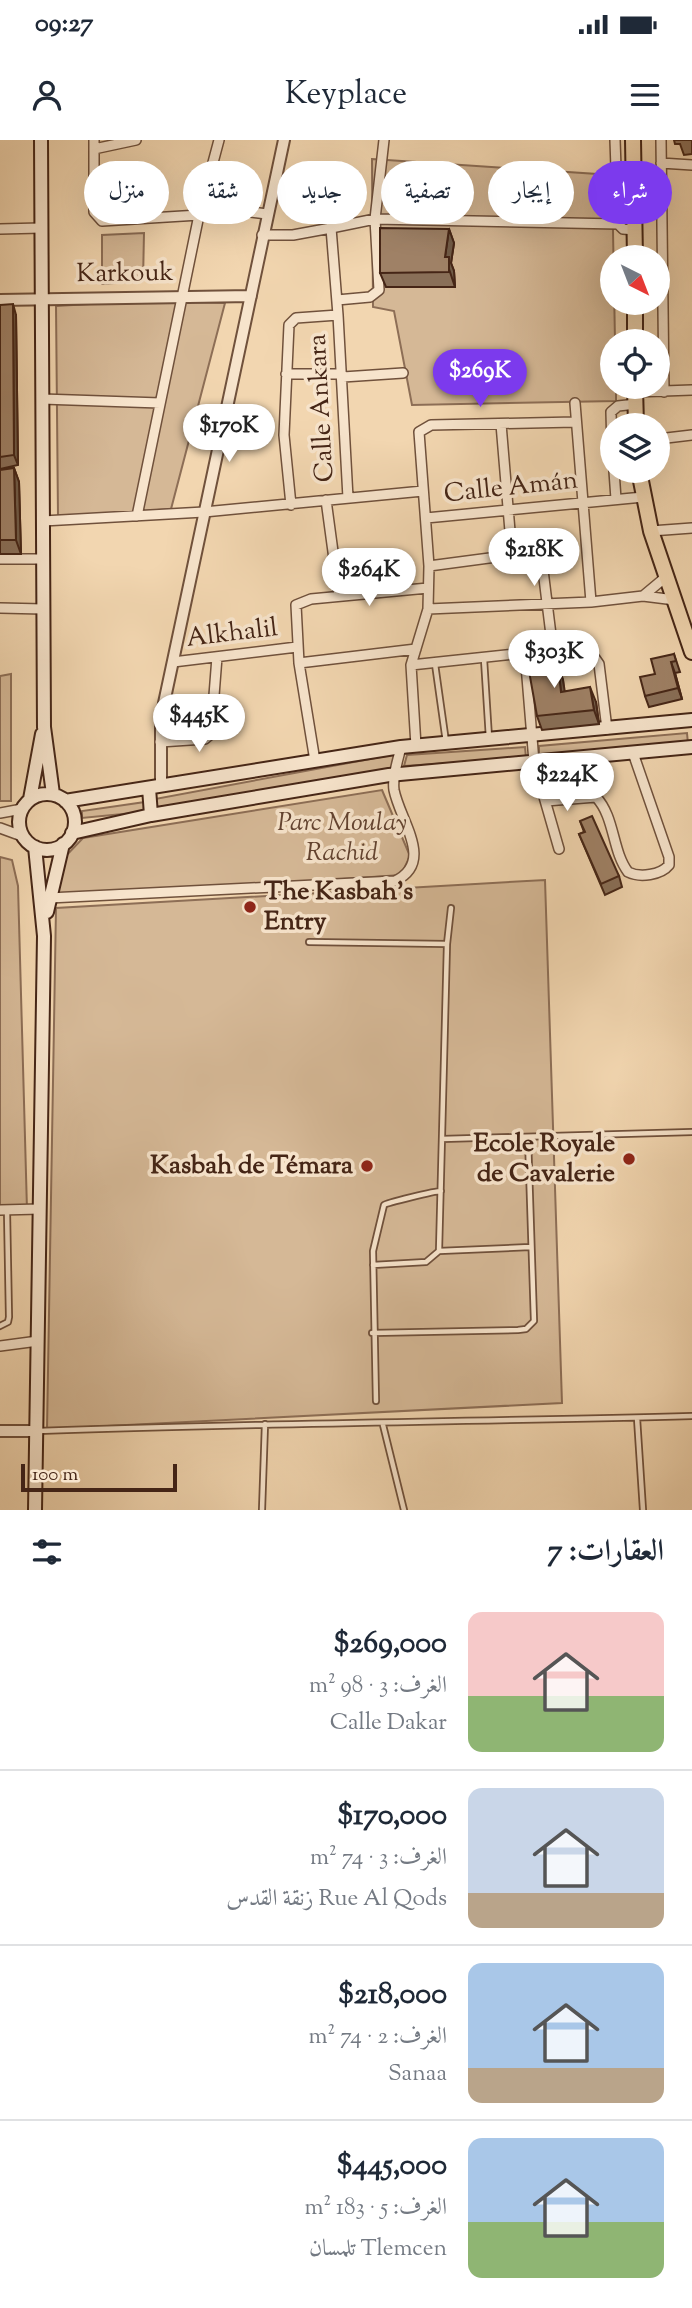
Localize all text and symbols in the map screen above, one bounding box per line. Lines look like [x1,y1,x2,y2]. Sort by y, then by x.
text: 09:27 [35,6,93,43]
text: Keyplace [285,72,407,118]
icon: person [28,76,66,114]
icon: menu [626,76,664,114]
chip: منزل [84,161,169,224]
chip: شقة [183,161,263,224]
chip: جديد [277,161,367,224]
chip: تصفية [381,161,474,224]
chip: إيجار [488,161,574,224]
chip: شراء [588,161,672,224]
north arrow [600,245,670,315]
map controls [600,245,670,483]
street label: Karkouk [76,255,174,293]
button: locate [600,329,670,399]
street label: Calle Ankara [300,333,344,483]
pin: $269K [431,350,529,409]
text: $269K [449,355,511,388]
pin: $170K [180,404,278,464]
text: $170K [199,410,259,443]
button: layers [600,413,670,483]
street label: Calle Amán [442,463,580,513]
pin: $218K [485,528,583,588]
text: $218K [505,534,564,567]
pin: $264K [320,548,418,608]
text: $264K [338,554,400,587]
street label: Alkhalil [184,610,280,658]
pin: $303K [505,630,603,690]
text: $303K [524,636,584,669]
pin: $445K [150,694,248,754]
text: $445K [169,700,229,733]
pin: $224K [518,754,616,813]
text: $224K [536,759,598,792]
park label: Parc Moulay Rachid [277,805,407,872]
place label: The Kasbah's Entry [264,874,413,941]
marker: The Kasbah's Entry [242,899,258,915]
place label: Ecole Royale de Cavalerie [473,1126,615,1193]
place label: Kasbah de Témara [150,1148,353,1185]
marker: Ecole Royale de Cavalerie [621,1151,637,1167]
marker: Kasbah de Témara [359,1158,375,1174]
scale bar [21,1461,177,1493]
text: 100 m [32,1462,78,1489]
text: العقارات: 7 [548,1531,664,1574]
icon: filters [28,1533,66,1571]
text: $269,000 [333,1623,447,1666]
icon: home [524,1640,608,1724]
text: الغرف: 3 · 98 m² [309,1670,447,1703]
text: Calle Dakar [330,1707,447,1740]
text: $170,000 [337,1795,447,1838]
icon: home [524,1816,608,1900]
text: الغرف: 3 · 74 m² [310,1842,447,1875]
text: Rue Al Qods زنقة القدس [226,1883,447,1916]
text: $218,000 [338,1974,447,2017]
icon: home [524,1991,608,2075]
text: الغرف: 2 · 74 m² [309,2021,447,2054]
text: Sanaa [388,2058,447,2091]
text: $445,000 [336,2145,447,2188]
icon: home [524,2166,608,2250]
text: الغرف: 5 · 183 m² [304,2192,447,2225]
text: Tlemcen تلمسان [309,2233,447,2266]

